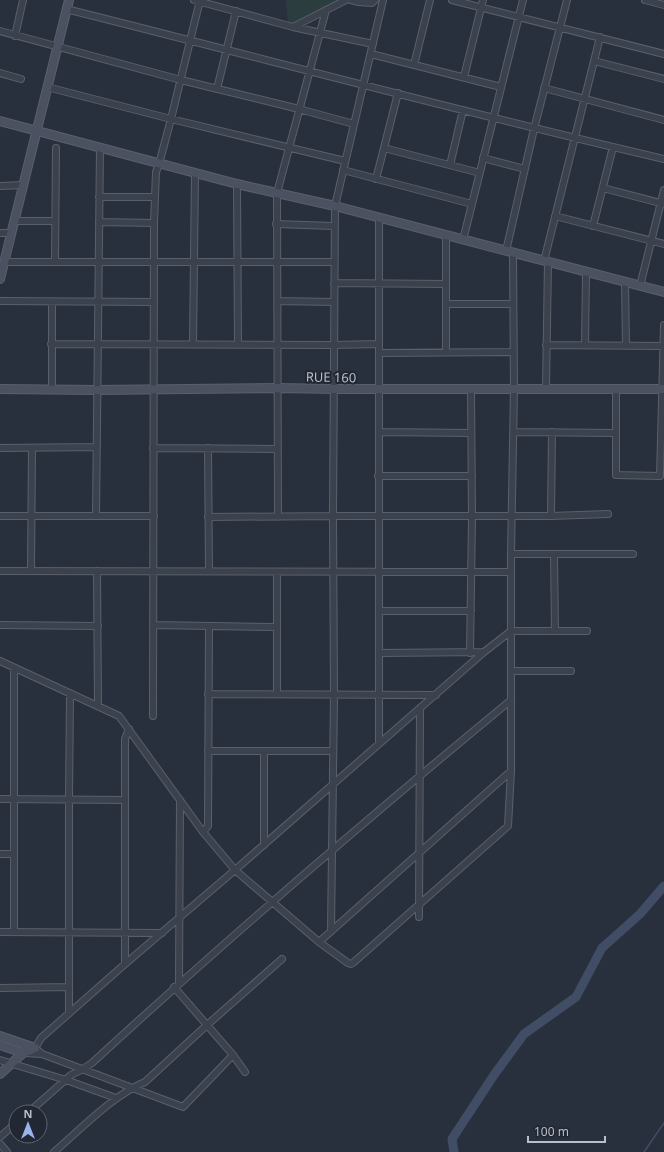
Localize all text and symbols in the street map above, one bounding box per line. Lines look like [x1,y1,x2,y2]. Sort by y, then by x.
street label: RUE 160 [306,368,356,386]
north arrow [8,1104,48,1144]
text: N [24,1106,32,1121]
scale bar [528,1118,605,1144]
text: 100 m [534,1123,569,1140]

